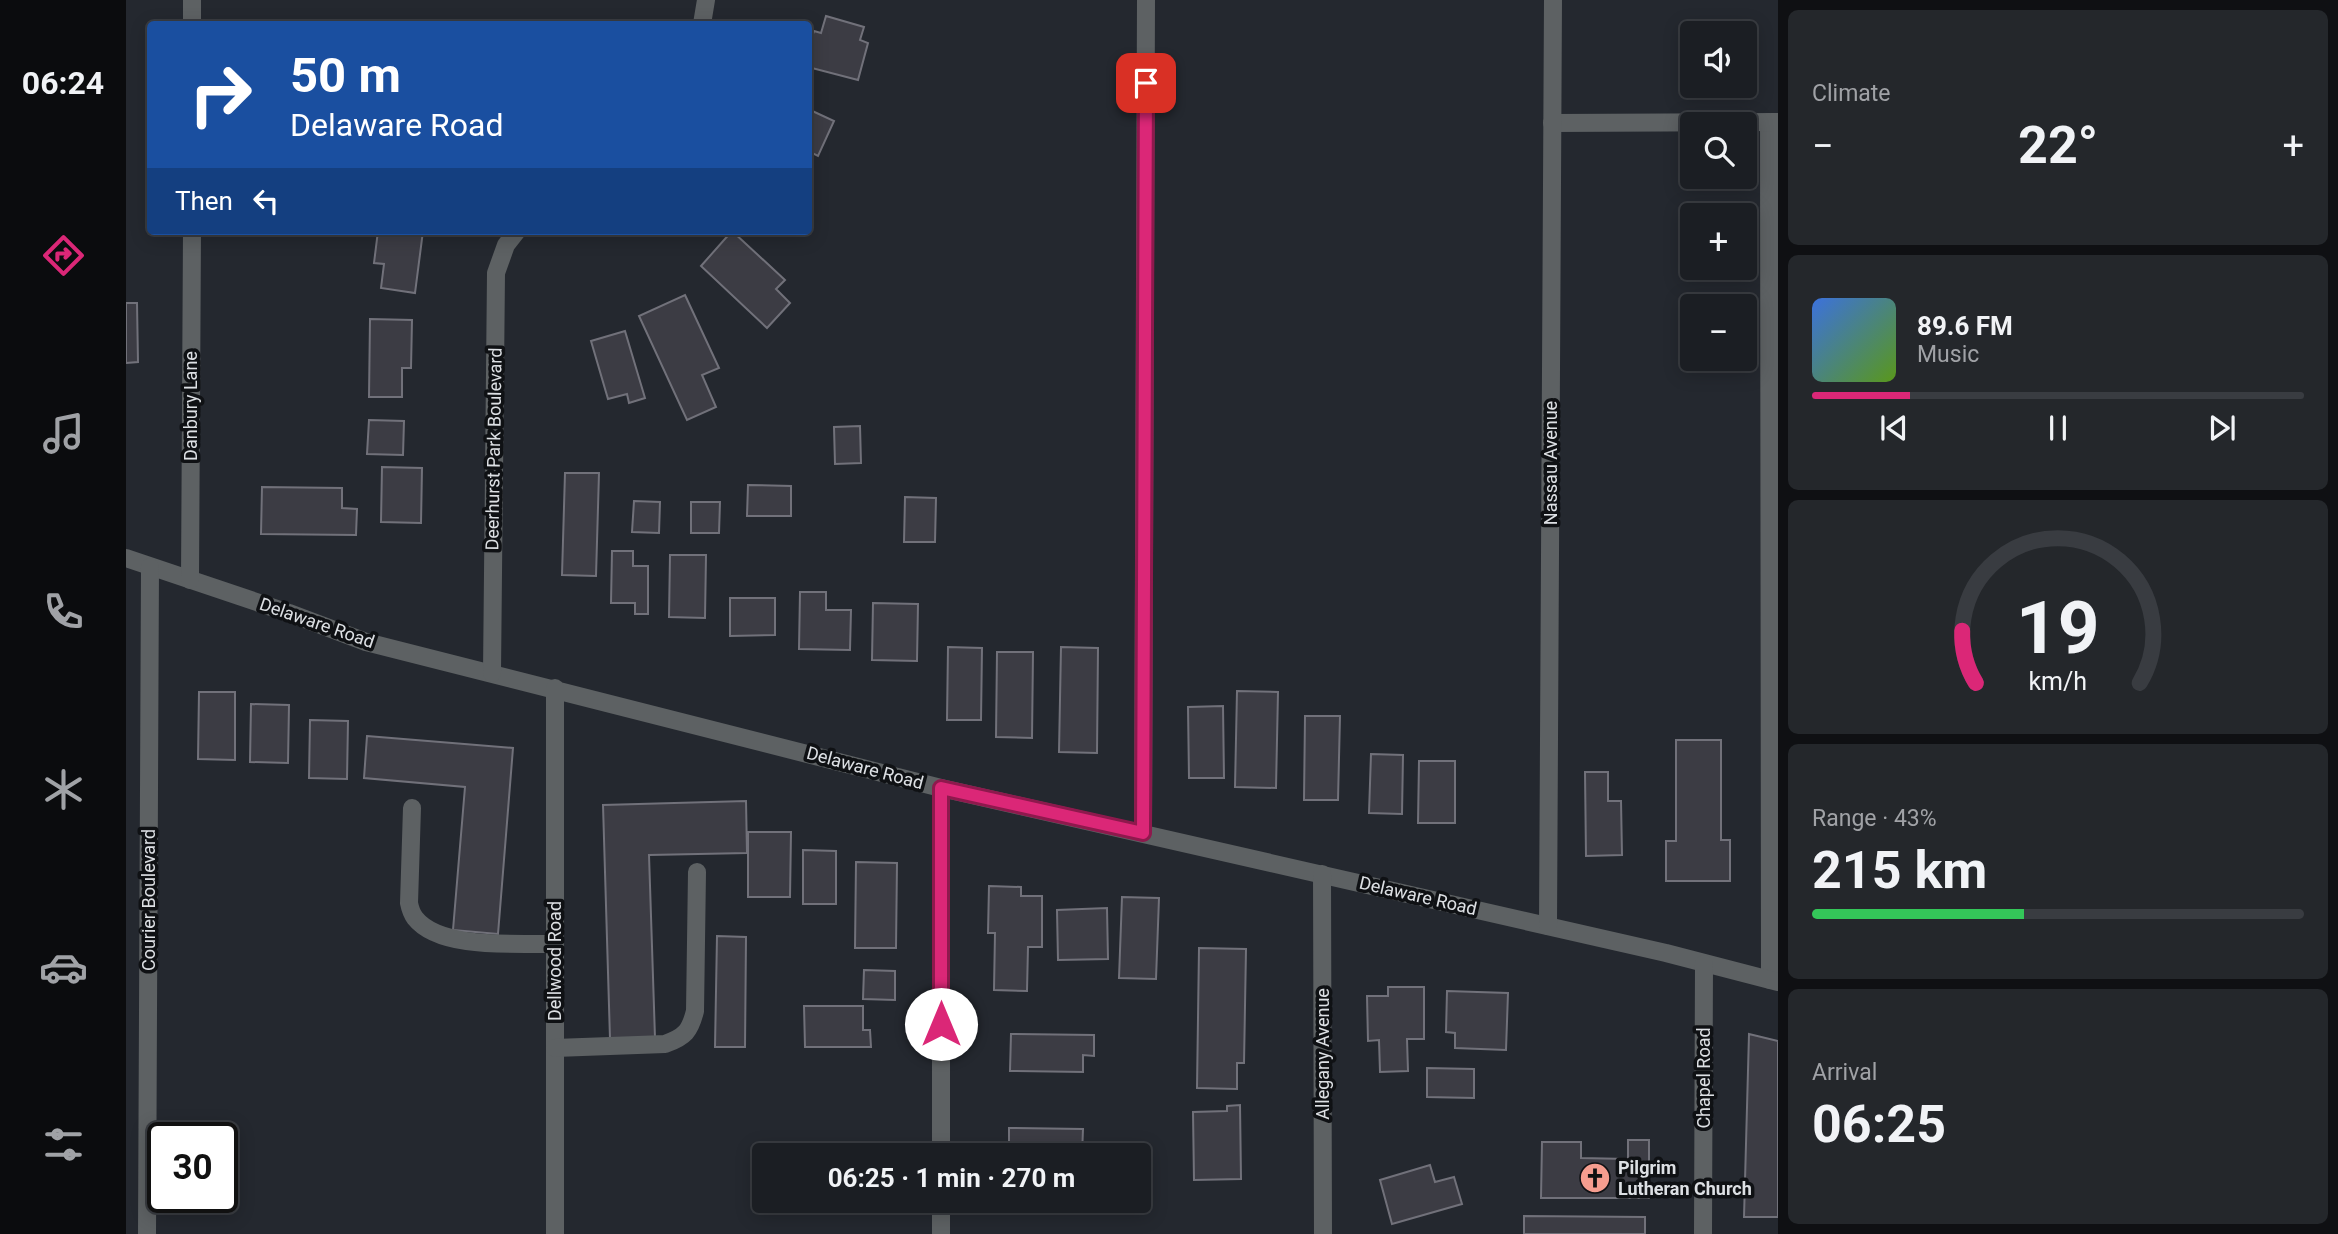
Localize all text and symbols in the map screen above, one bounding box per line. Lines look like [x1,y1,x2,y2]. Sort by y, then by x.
map controls [1680,21,1757,371]
button: sound [1680,21,1757,98]
text: 50 m [290,47,401,104]
icon: right [175,49,266,140]
pin [1116,53,1176,113]
text: 06:24 [22,64,104,102]
icon: arrive [1127,64,1165,102]
text: Climate [1812,80,1891,107]
text: Delaware Road [290,106,503,144]
button: search [1680,112,1757,189]
text: 22° [2018,115,2098,176]
text: − [1812,124,1834,168]
text: + [2282,124,2304,168]
icon: left [247,182,285,220]
text: Then [175,186,233,216]
button: + [1680,203,1757,280]
icon: directions [39,231,88,280]
button: − [1680,294,1757,371]
text: 89.6 FM [1917,311,2013,341]
text: Music [1917,341,1979,368]
street label: Deerhurst Park Boulevard [481,347,506,551]
street label: Danbury Lane [180,351,201,461]
street label: Nassau Avenue [1540,401,1561,525]
icon: music [39,409,88,458]
icon: previous [1875,409,1913,447]
icon: pause [2039,409,2077,447]
icon: next [2203,409,2241,447]
text: 19 [2016,585,2100,671]
icon: phone [39,587,88,636]
street label: Delaware Road [257,593,377,652]
text: km/h [2029,667,2087,696]
street label: Delaware Road [804,742,926,793]
icon: climate [39,765,88,814]
text: Range · 43% [1812,805,1937,832]
street label: Courier Boulevard [138,829,159,971]
text: 215 km [1812,840,1987,901]
street label: Delaware Road [1357,872,1479,919]
street label: Dellwood Road [544,901,565,1021]
icon: car [39,943,88,992]
position arrow [904,987,978,1061]
street label: Allegany Avenue [1312,988,1333,1120]
street label: Chapel Road [1693,1027,1714,1129]
text: Arrival [1812,1059,1877,1086]
text: 06:25 [1812,1094,1946,1155]
icon: filters [39,1120,88,1169]
speed limit sign: 30 [147,1122,238,1213]
place label: Pilgrim Lutheran Church [1618,1157,1752,1199]
church icon: Pilgrim Lutheran Church [1578,1161,1612,1195]
text: 06:25 · 1 min · 270 m [828,1163,1075,1193]

